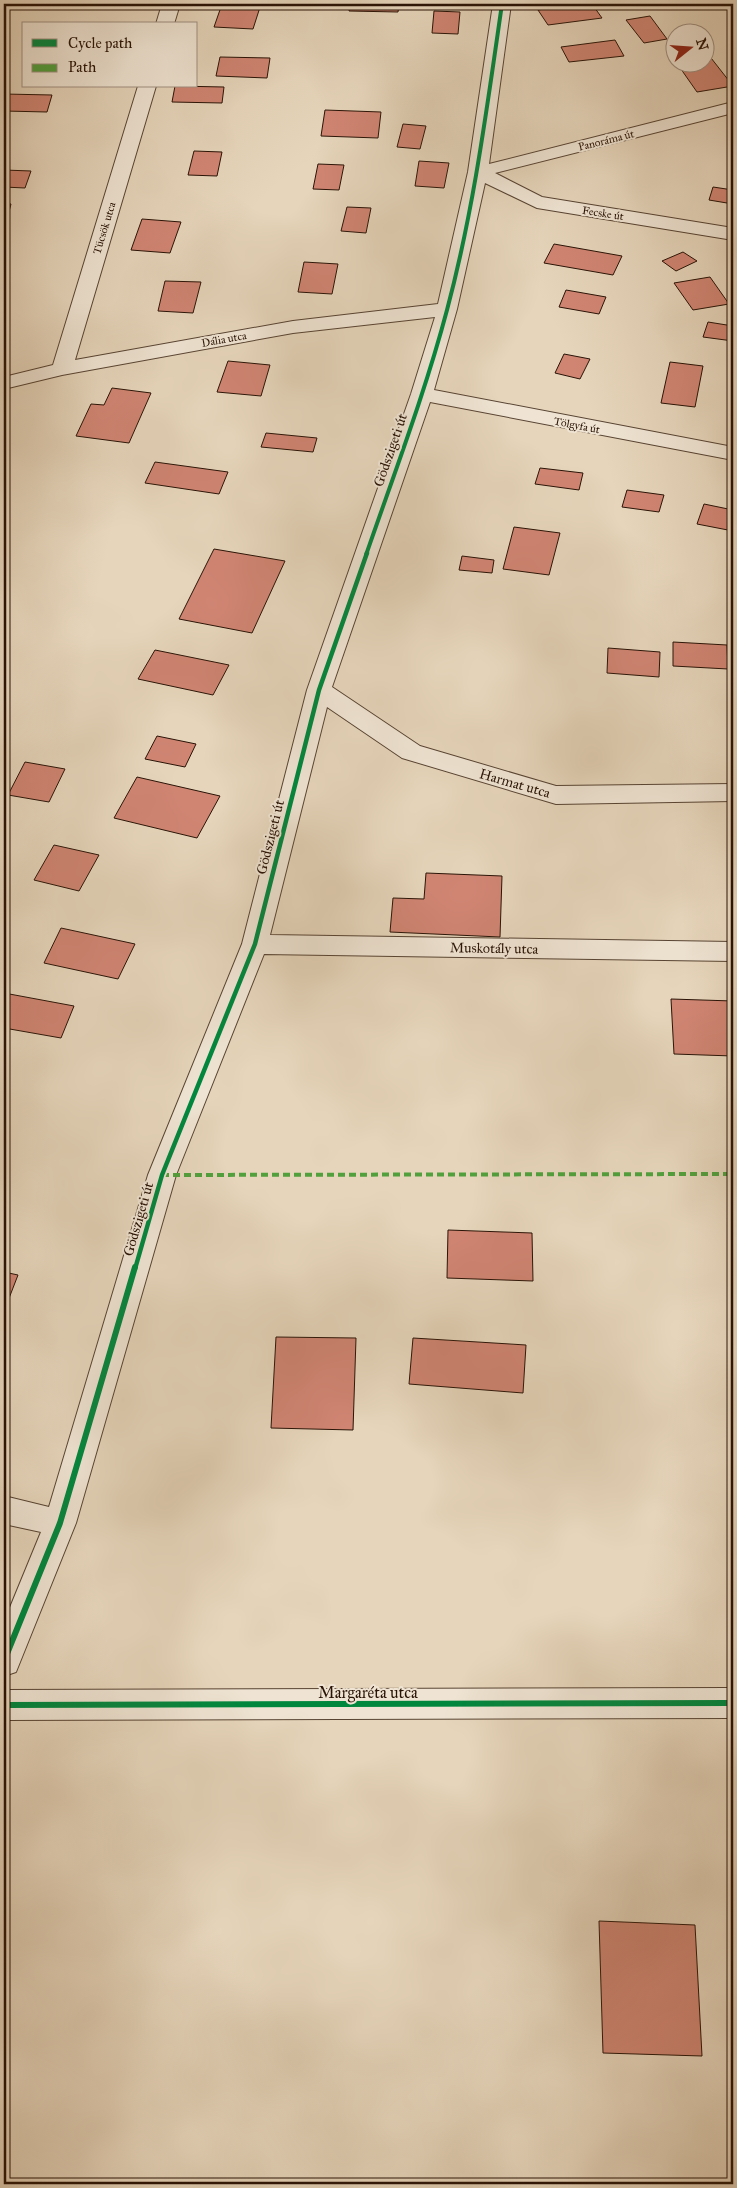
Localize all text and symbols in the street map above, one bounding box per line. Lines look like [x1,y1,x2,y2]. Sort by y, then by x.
legend [22,22,198,88]
north arrow [664,22,714,72]
text: Cycle path [68,34,133,52]
text: N [692,36,712,53]
text: Path [68,58,97,76]
street label: Panoráma út [577,127,635,154]
street label: Tücsök utca [90,200,119,256]
street label: Fecske út [581,204,625,223]
street label: Dália utca [201,329,248,350]
street label: Gödszigeti út [370,411,411,489]
street label: Tölgyfa út [553,415,601,436]
street label: Harmat utca [477,765,552,802]
street label: Gödszigeti út [253,798,288,876]
street label: Muskotály utca [450,939,539,958]
street label: Gödszigeti út [120,1180,157,1258]
street label: Margaréta utca [318,1683,418,1703]

